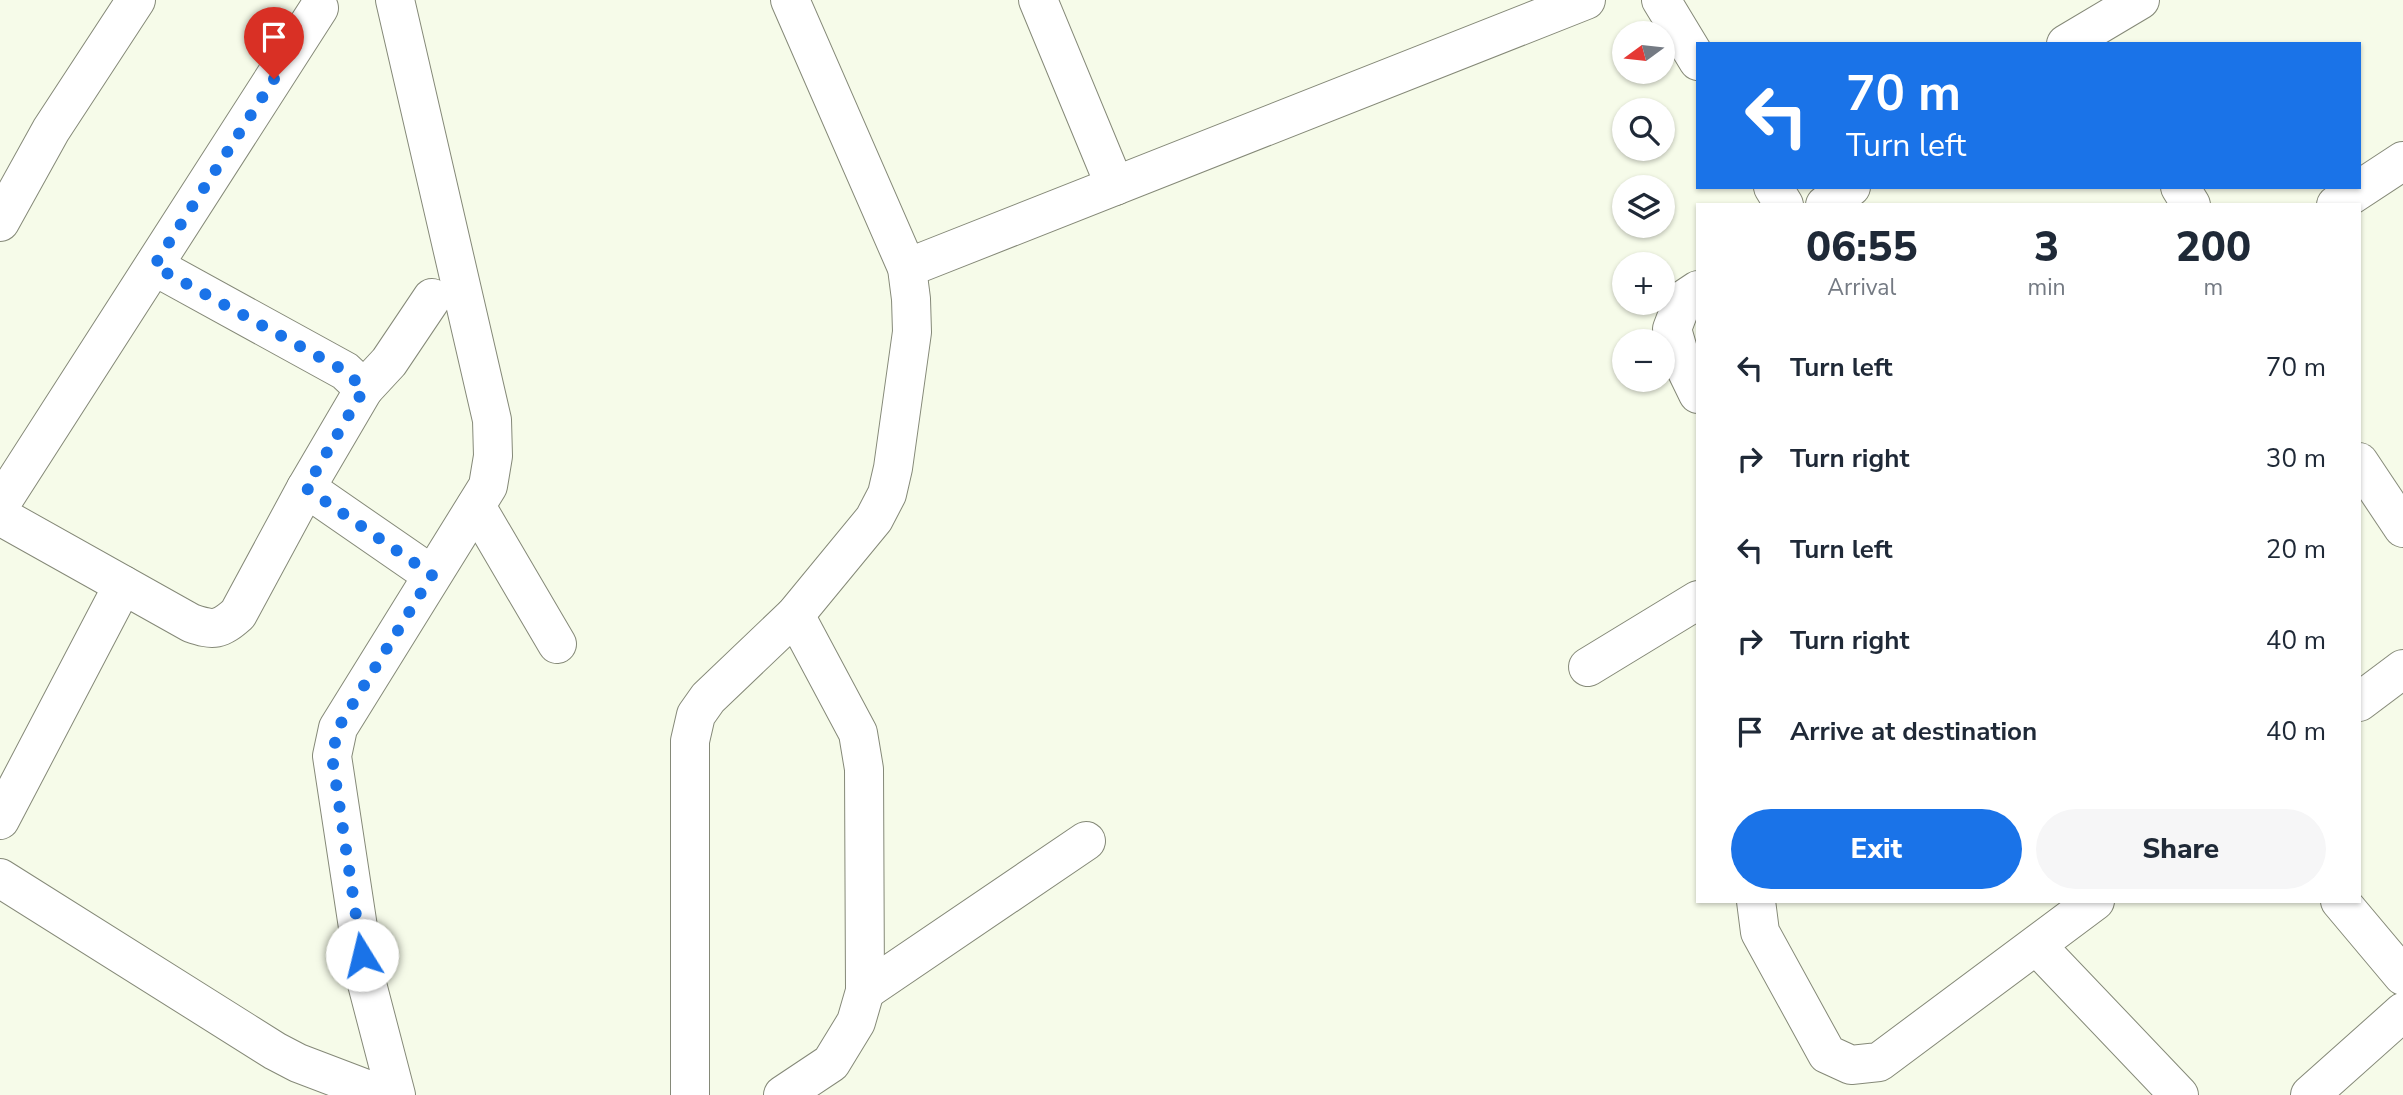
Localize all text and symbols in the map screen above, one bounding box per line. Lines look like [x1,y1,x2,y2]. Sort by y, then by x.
pin [244,7,304,79]
icon: arrive [255,18,293,56]
north arrow [1612,21,1675,84]
map controls [1612,21,1675,392]
text: 70 m [1846,60,1961,127]
icon: left [1731,70,1822,161]
button: search [1612,98,1675,161]
text: Turn left [1846,124,1966,167]
button: layers [1612,175,1675,238]
text: 06:55 [1806,219,1918,276]
text: 3 [2034,219,2059,276]
text: 200 [2176,219,2251,276]
button: + [1612,252,1675,315]
text: Arrival [1827,272,1896,303]
text: min [2028,272,2066,303]
text: m [2203,272,2223,303]
button: − [1612,329,1675,392]
icon: left [1731,349,1769,387]
text: Turn left [1790,350,1893,385]
text: 70 m [2266,350,2326,385]
icon: right [1731,440,1769,478]
text: Turn right [1790,441,1909,476]
text: 30 m [2266,441,2326,476]
icon: left [1731,531,1769,569]
text: Turn left [1790,532,1893,567]
text: 20 m [2266,532,2326,567]
icon: right [1731,622,1769,660]
text: Turn right [1790,623,1909,658]
text: 40 m [2266,623,2326,658]
icon: arrive [1731,713,1769,751]
text: Arrive at destination [1790,714,2037,749]
text: 40 m [2266,714,2326,749]
button: Exit [1731,809,2022,889]
button: Share [2036,809,2326,889]
position arrow [325,918,399,992]

